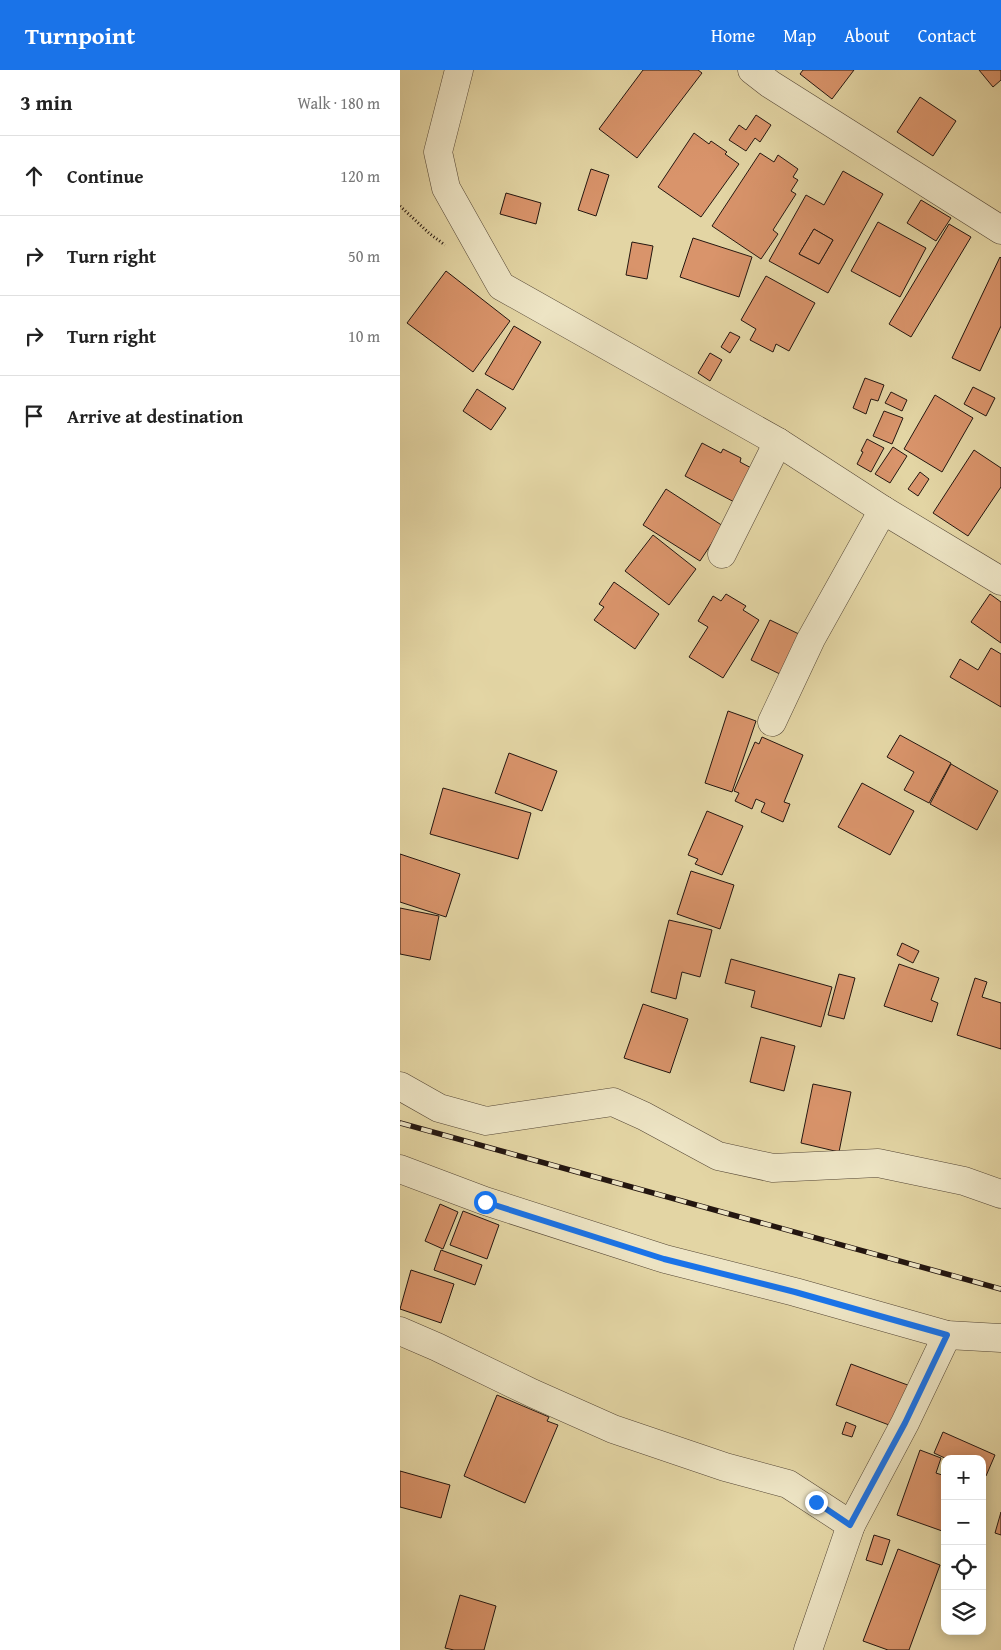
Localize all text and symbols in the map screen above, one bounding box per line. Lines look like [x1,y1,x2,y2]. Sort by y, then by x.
text: Turnpoint [25,18,135,53]
text: Home [711,22,755,49]
text: Map [783,22,816,49]
text: About [844,22,890,49]
text: Contact [918,22,976,49]
text: 3 min [20,87,72,118]
text: Walk · 180 m [297,91,380,115]
icon: ahead [20,162,48,190]
text: Continue [67,162,144,190]
text: 120 m [340,164,380,188]
icon: right [20,242,48,270]
text: Turn right [67,242,156,270]
text: 50 m [348,244,380,268]
icon: right [20,322,48,350]
text: Turn right [67,322,156,350]
text: 10 m [348,324,380,348]
icon: arrive [20,402,48,430]
text: Arrive at destination [67,402,243,430]
route start [474,1191,497,1214]
map controls [941,1455,986,1635]
button: + [941,1455,986,1500]
route end [805,1491,828,1514]
button: − [941,1500,986,1545]
button: locate [941,1545,986,1590]
button: layers [941,1590,986,1635]

